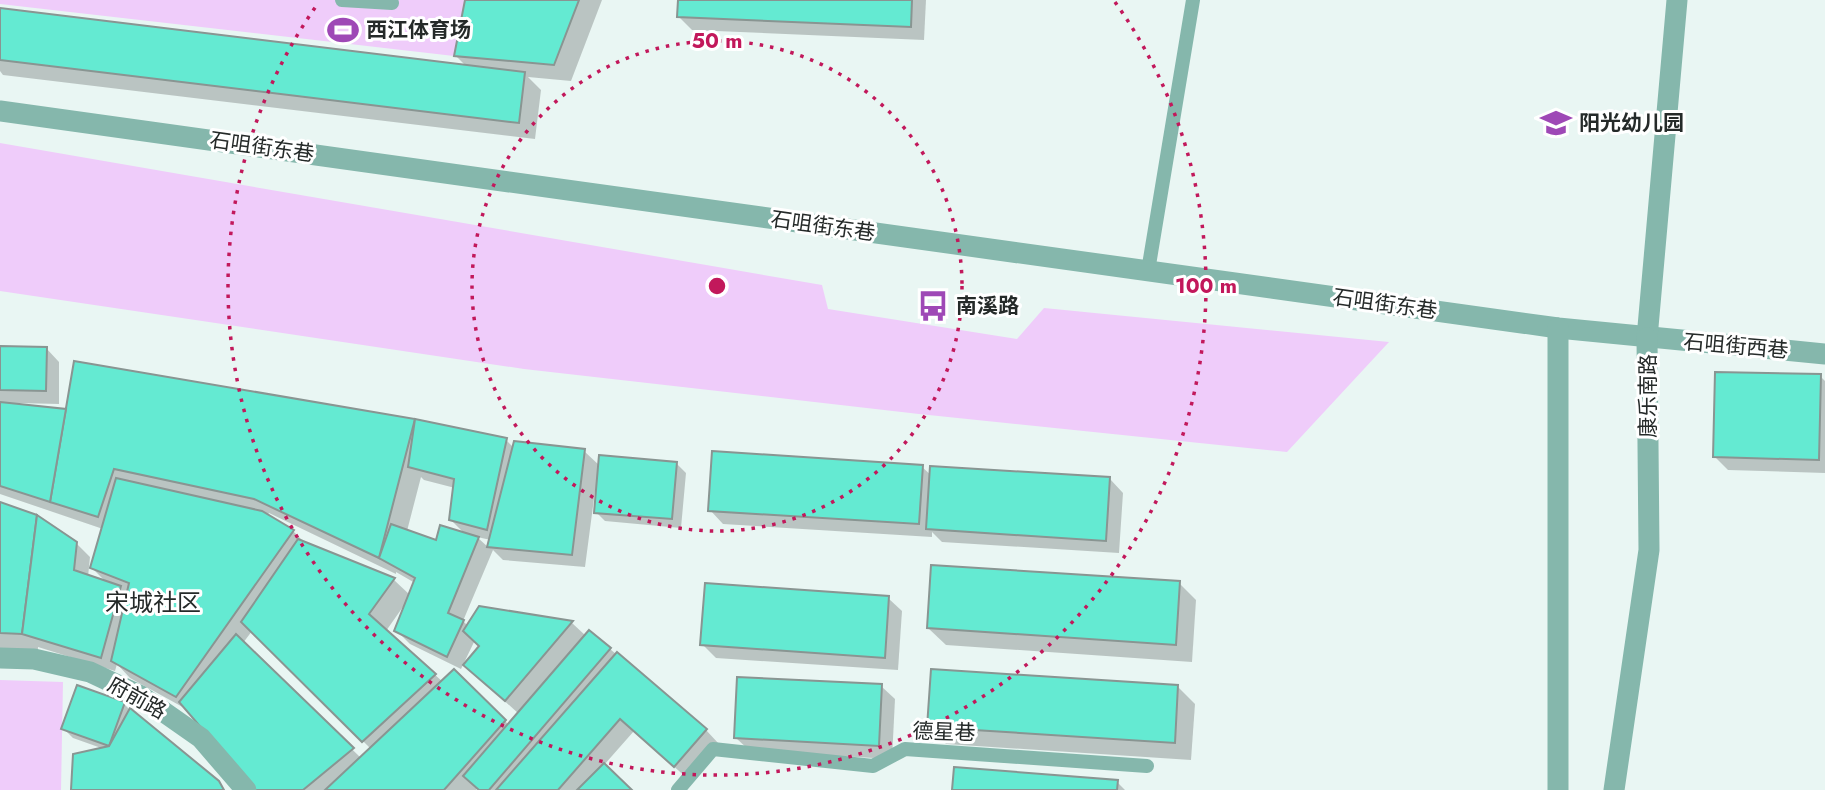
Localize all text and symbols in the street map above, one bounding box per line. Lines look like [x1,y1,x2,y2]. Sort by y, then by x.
sports icon: 西江体育场 [326,13,360,47]
place label: 西江体育场 [366,15,471,45]
text: 50 m [692,26,742,56]
school or university icon: 阳光幼儿园 [1539,106,1573,140]
place label: 阳光幼儿园 [1579,108,1684,138]
street label: 石咀街东巷 [208,125,316,169]
street label: 石咀街东巷 [769,204,877,248]
text: 100 m [1175,271,1237,301]
centre of rings [705,274,729,298]
street label: 石咀街东巷 [1331,282,1439,326]
bus stop icon: 南溪路 [916,289,950,323]
place label: 南溪路 [956,291,1019,321]
street label: 石咀街西巷 [1682,326,1790,366]
street label: 康乐南路 [1633,354,1663,438]
district label: 宋城社区 [105,585,201,620]
street label: 府前路 [102,670,172,726]
street label: 德星巷 [912,716,976,748]

